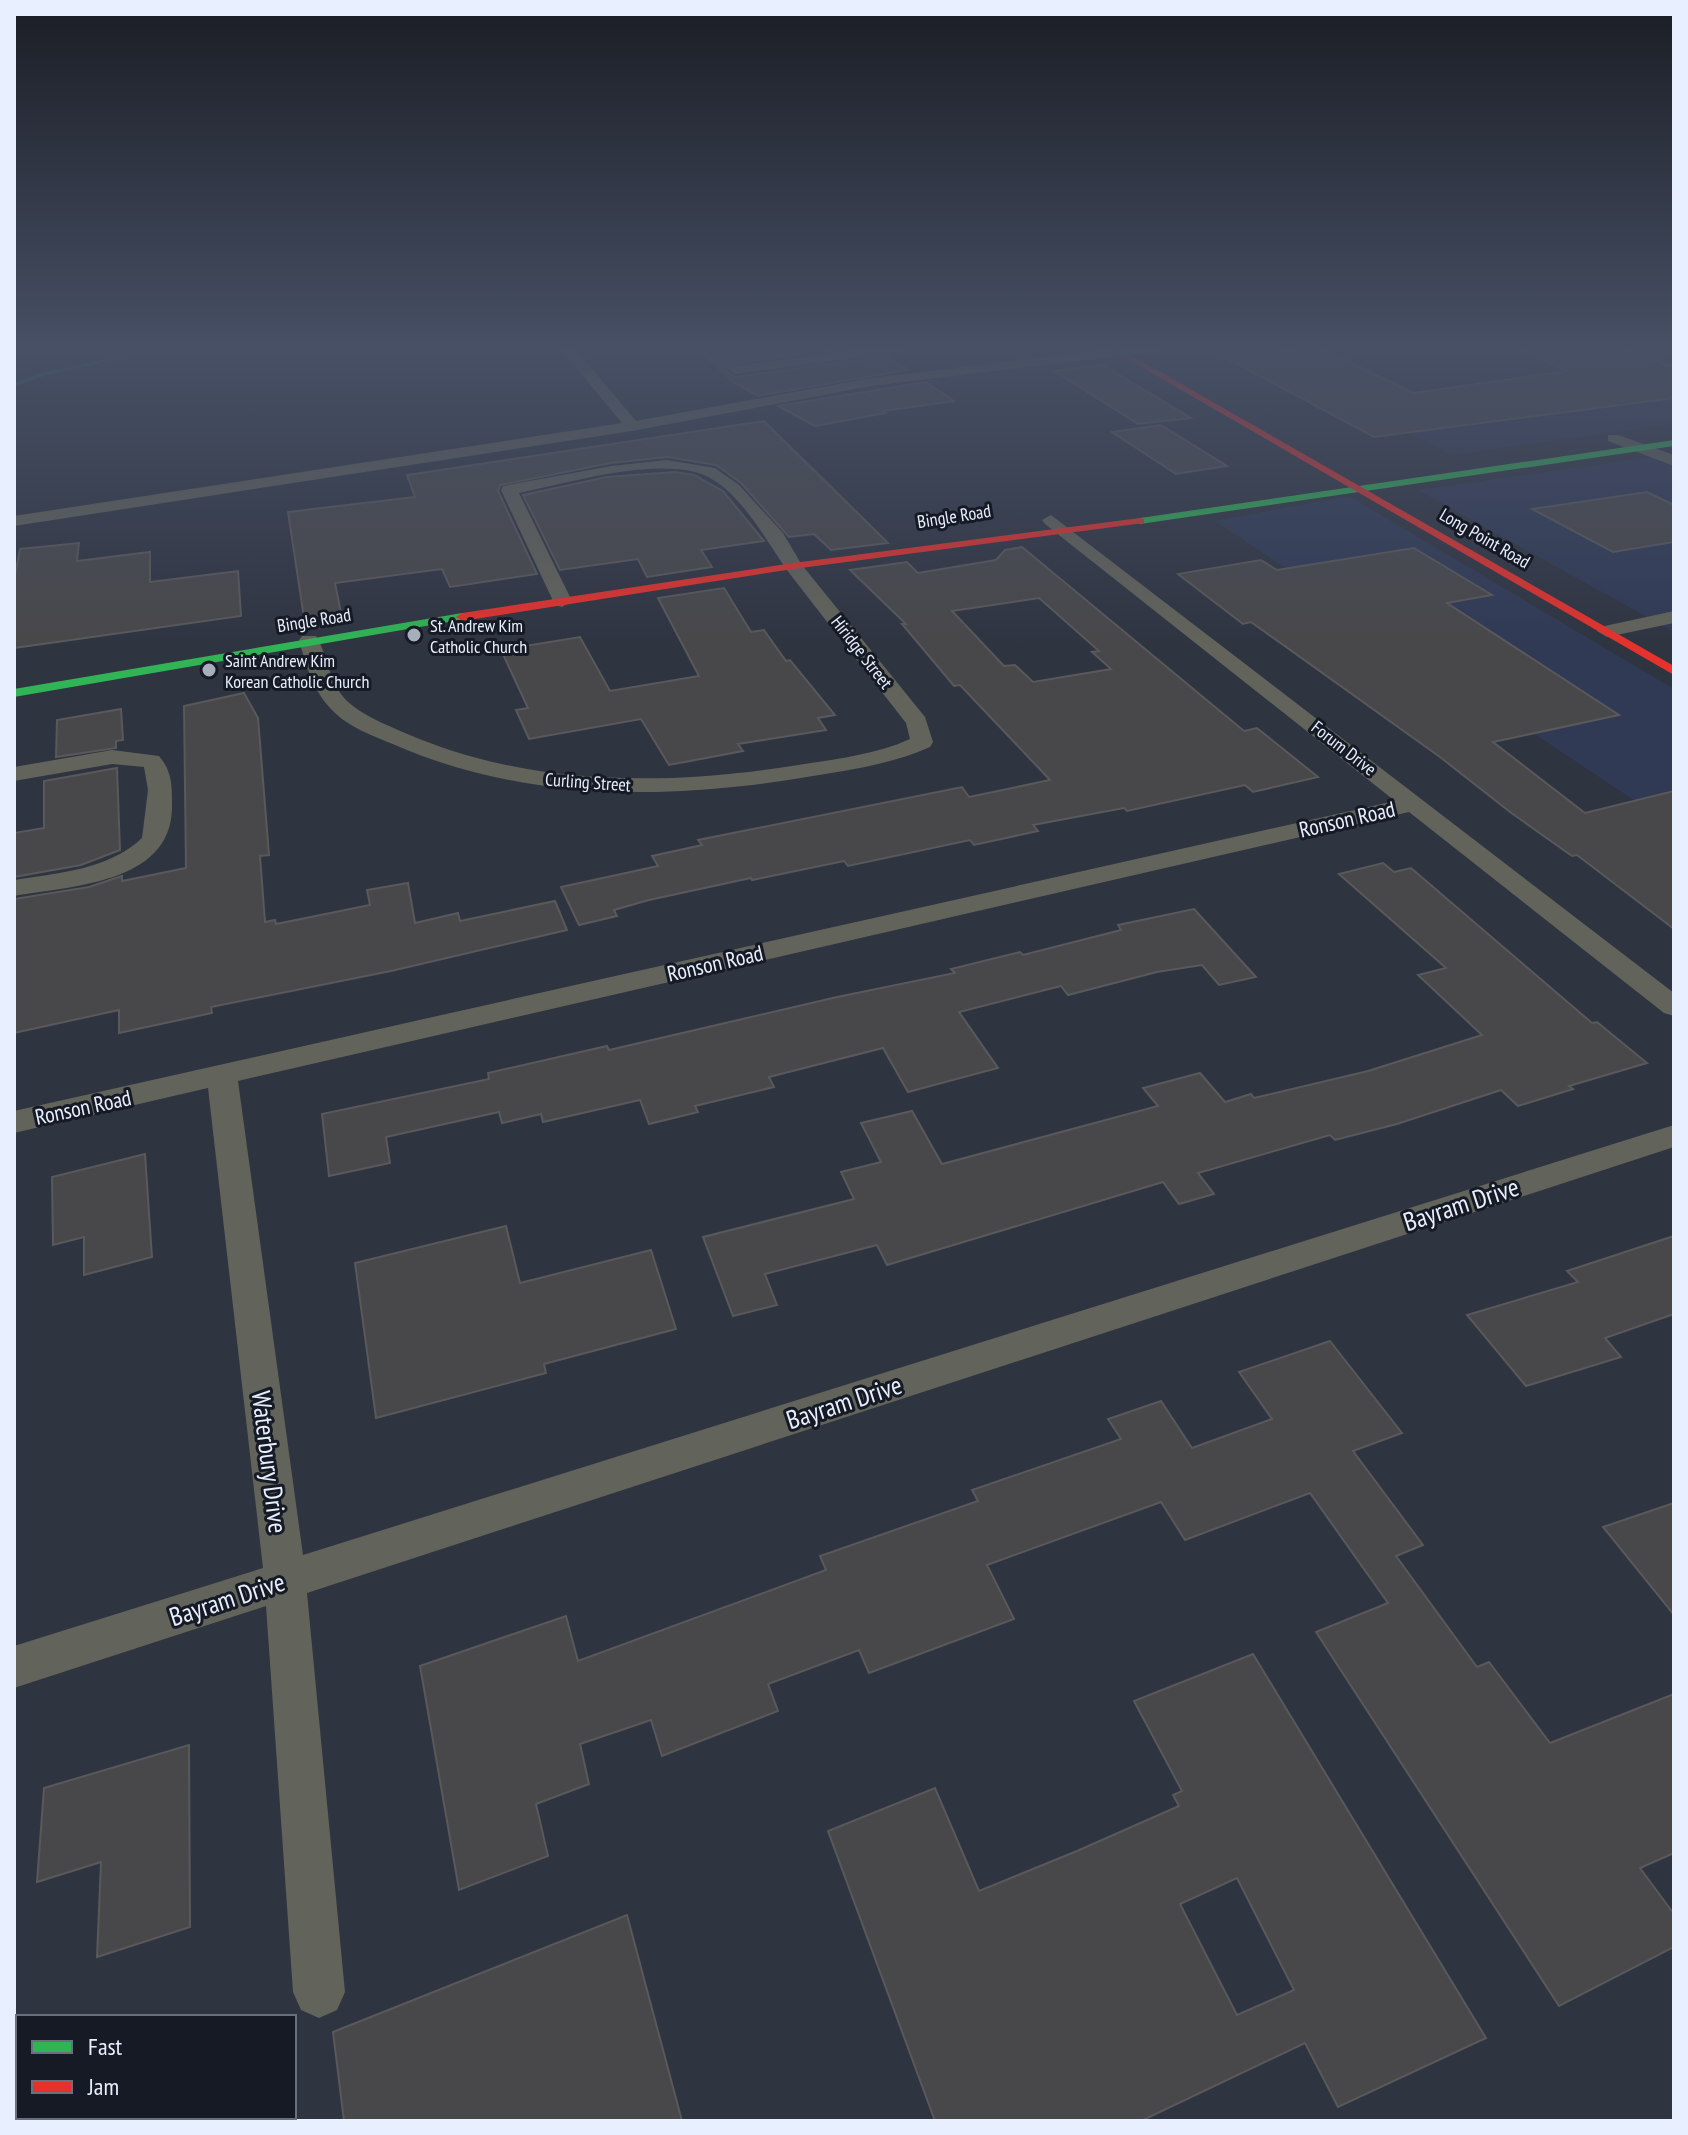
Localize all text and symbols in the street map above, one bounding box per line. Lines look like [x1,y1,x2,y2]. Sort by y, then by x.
street label: Bingle Road [916,499,992,533]
street label: Long Point Road [1436,503,1534,573]
street label: Bingle Road [276,603,352,637]
street label: Hiridge Street [826,611,898,693]
place label: St. Andrew Kim Catholic Church [430,614,527,658]
marker: St. Andrew Kim Catholic Church [405,626,423,644]
place label: Saint Andrew Kim Korean Catholic Church [225,649,369,693]
marker: Saint Andrew Kim Korean Catholic Church [200,661,218,679]
street label: Forum Drive [1307,715,1381,781]
street label: Curling Street [544,768,632,796]
street label: Ronson Road [1296,794,1398,844]
street label: Ronson Road [664,938,766,988]
street label: Ronson Road [32,1083,134,1131]
street label: Bayram Drive [1399,1170,1523,1238]
street label: Bayram Drive [782,1368,906,1436]
street label: Waterbury Drive [245,1389,295,1535]
street label: Bayram Drive [165,1565,289,1633]
legend [16,2015,296,2119]
text: Fast [88,2031,123,2062]
text: Jam [87,2071,119,2102]

